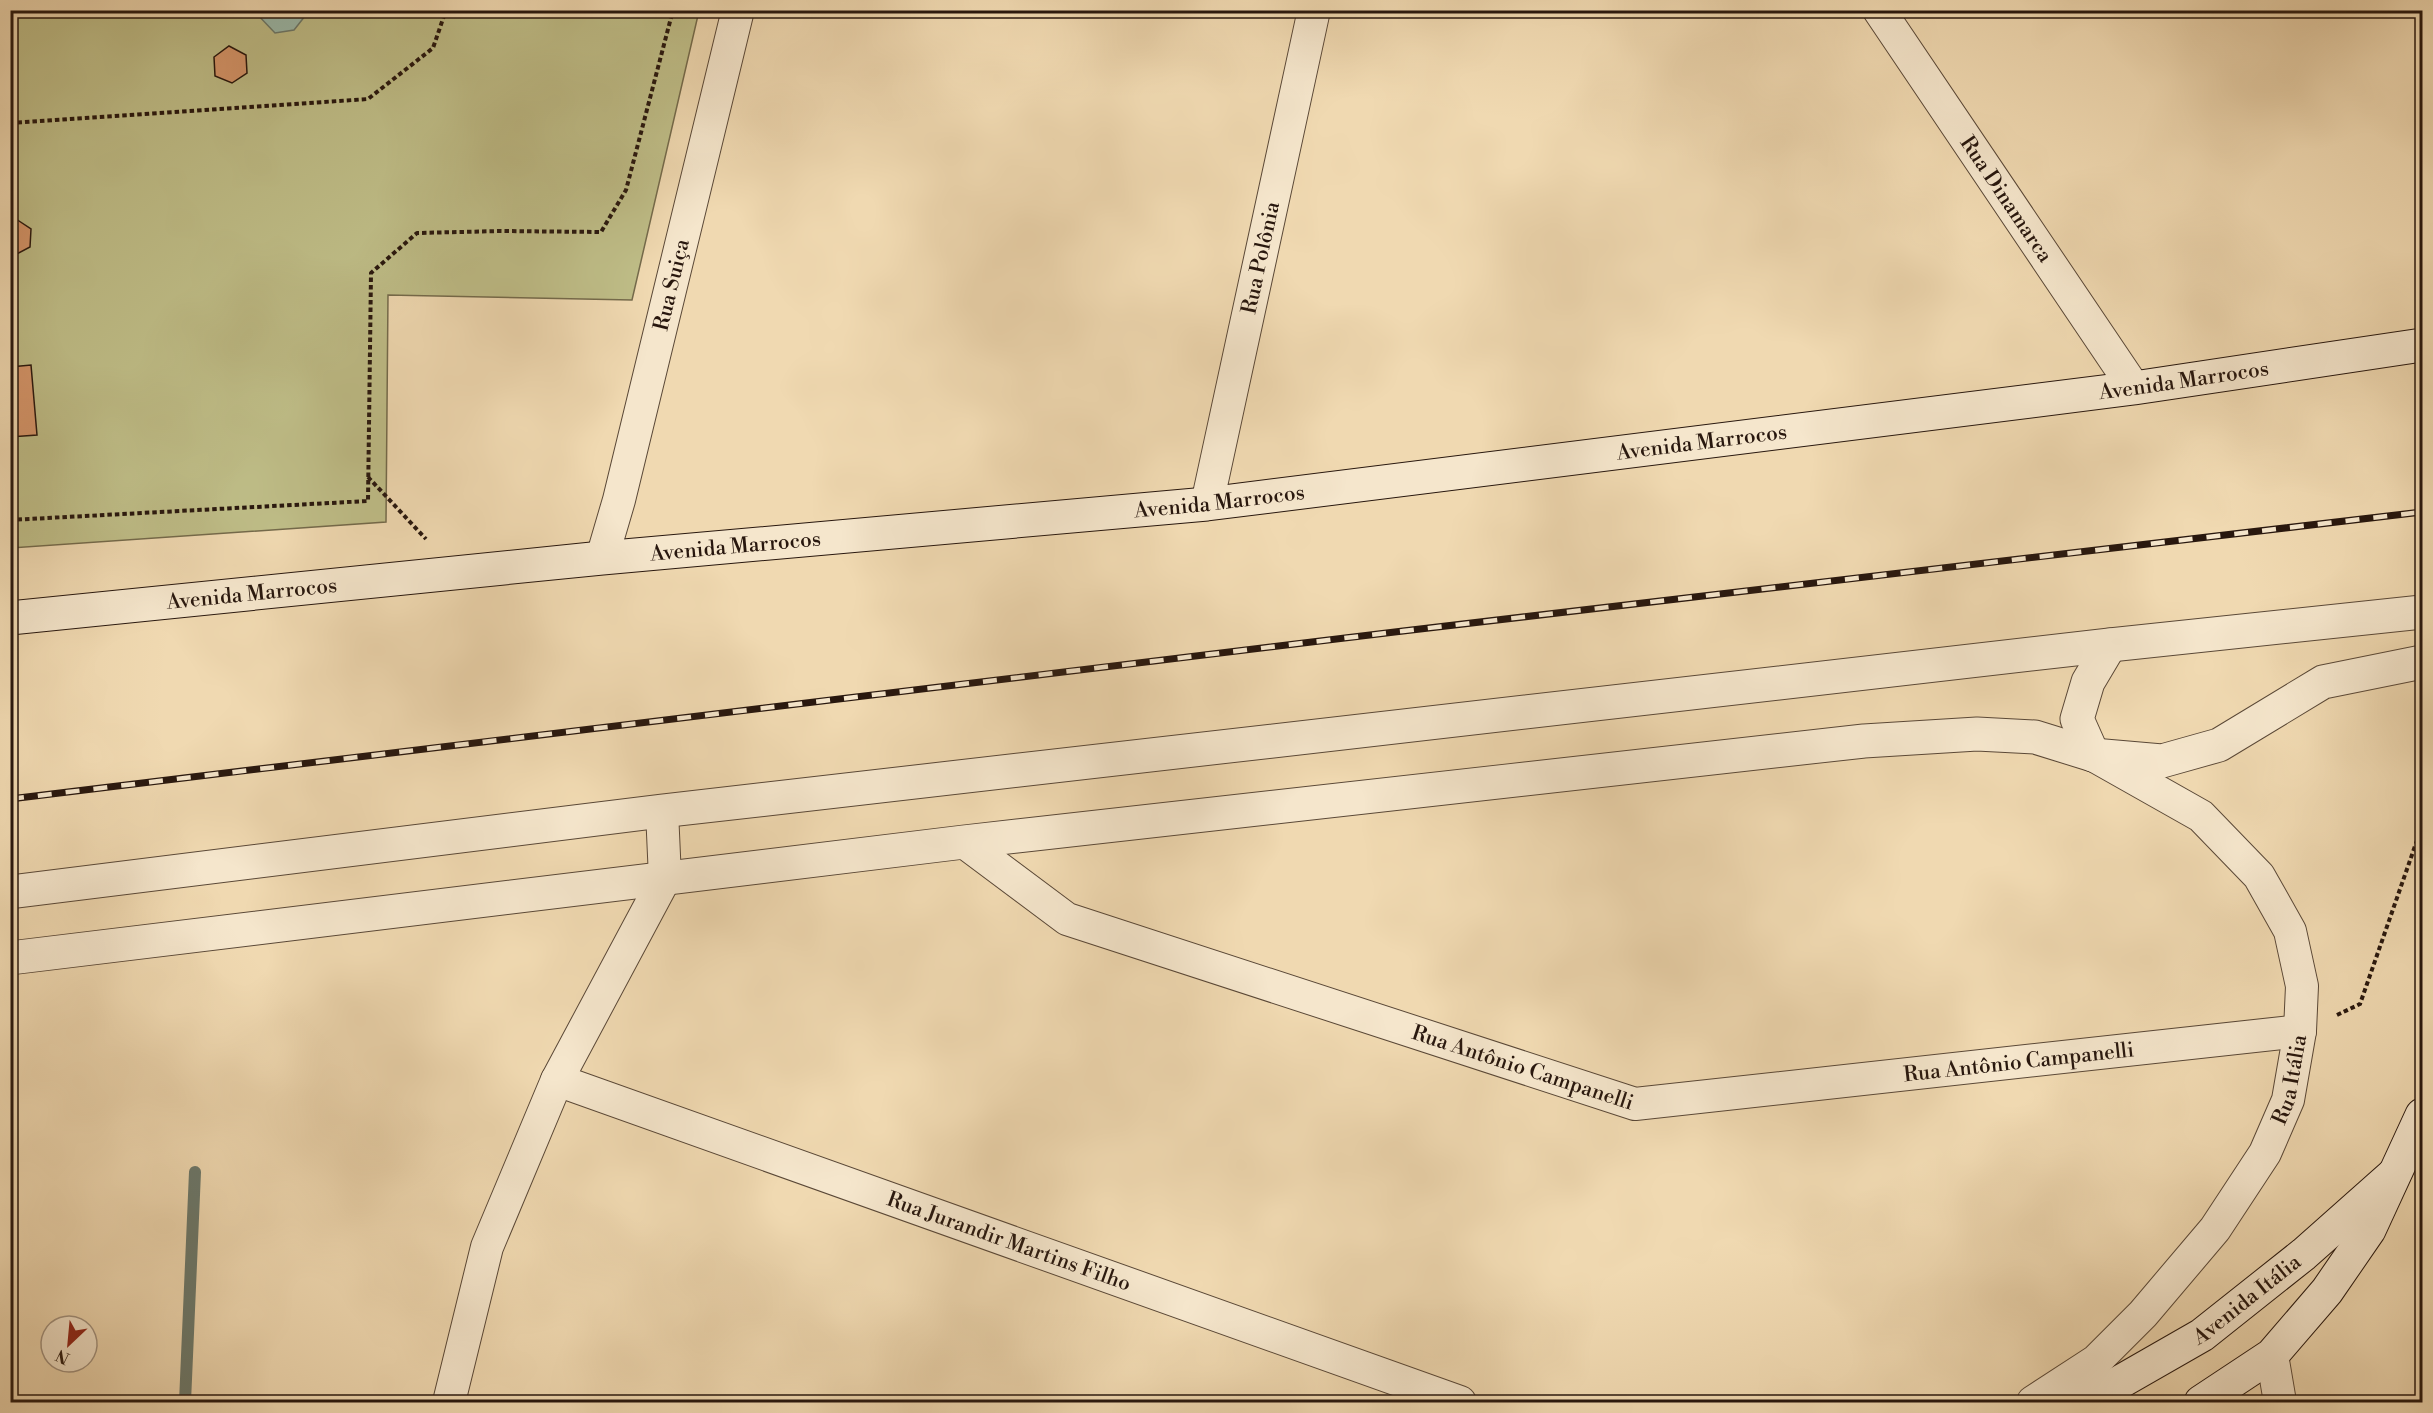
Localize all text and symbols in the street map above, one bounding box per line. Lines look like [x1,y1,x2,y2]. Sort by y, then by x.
street label: Rua Dinamarca [1954,131,2058,268]
street label: Rua Polônia [1237,199,1286,317]
street label: Rua Suiça [649,236,696,334]
street label: Avenida Marrocos [2096,356,2271,406]
street label: Avenida Marrocos [1614,420,1789,467]
street label: Avenida Marrocos [1132,480,1306,525]
street label: Avenida Marrocos [648,527,822,568]
street label: Avenida Marrocos [164,573,338,616]
street label: Rua Antônio Campanelli [1408,1020,1637,1117]
street label: Rua Itália [2267,1033,2313,1129]
street label: Rua Antônio Campanelli [1902,1037,2135,1088]
street label: Rua Jurandir Martins Filho [883,1187,1134,1298]
street label: Avenida Itália [2188,1249,2307,1352]
north arrow [39,1314,99,1374]
text: N [52,1345,73,1368]

